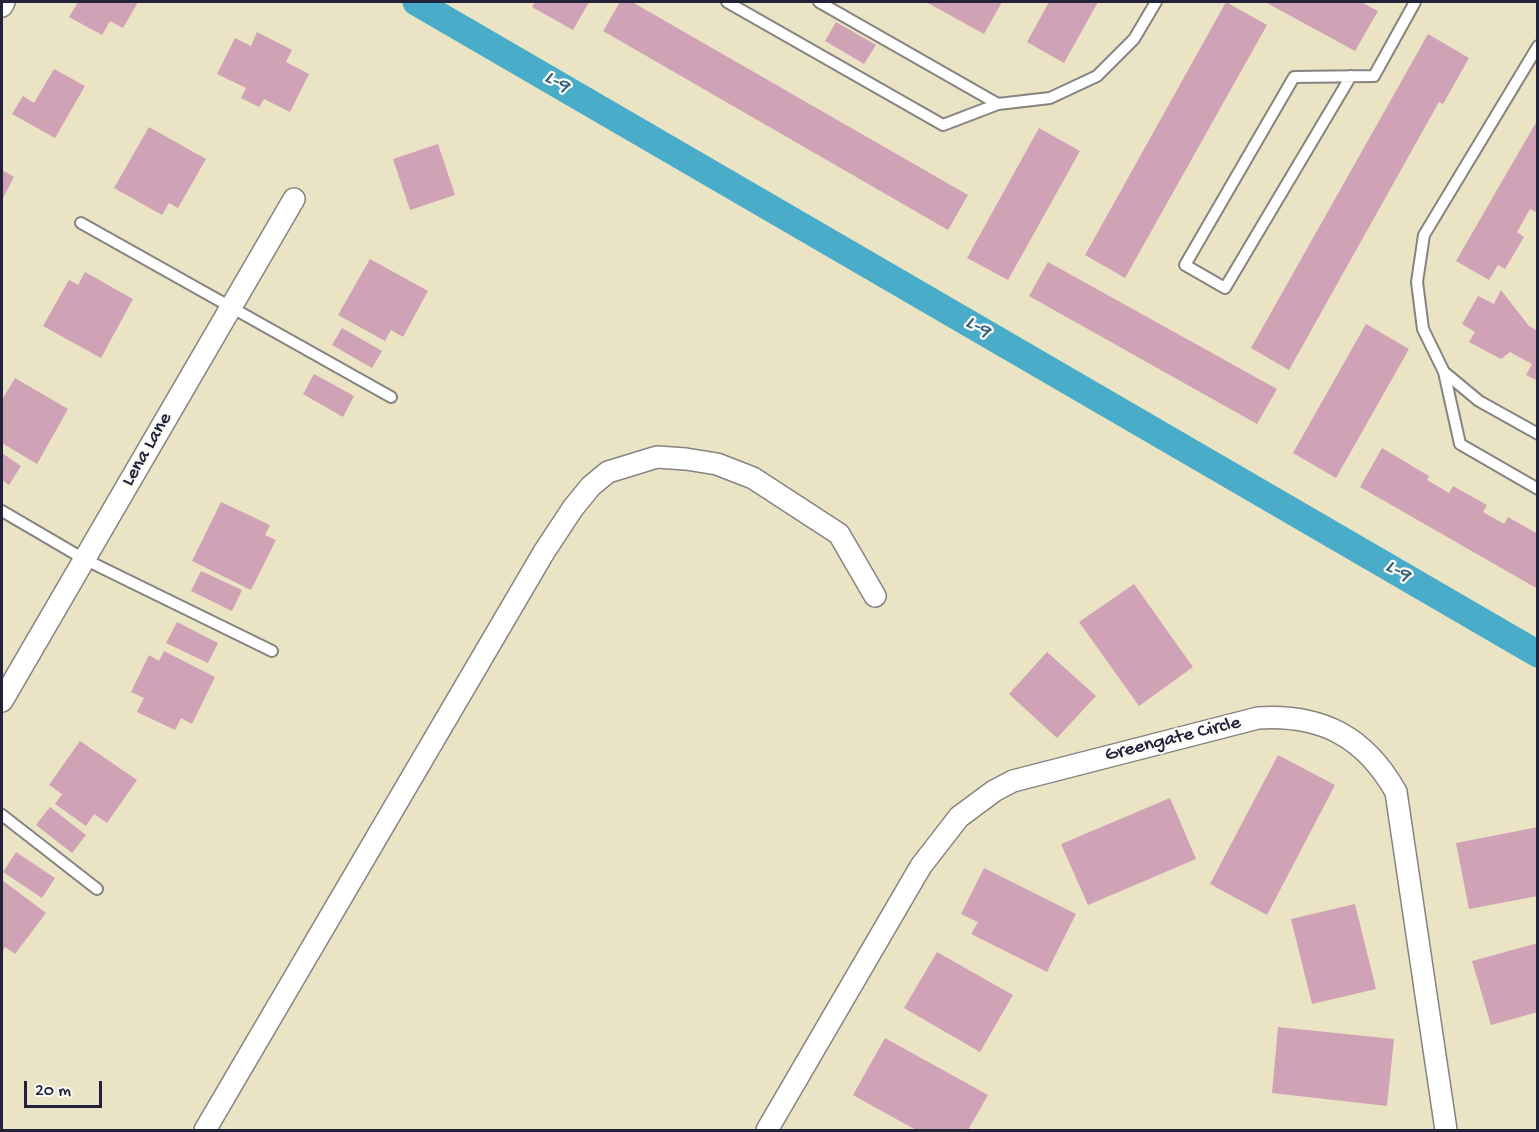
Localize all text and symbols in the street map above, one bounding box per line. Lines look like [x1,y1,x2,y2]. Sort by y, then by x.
water label: L-9 [539,66,573,100]
water label: L-9 [960,311,994,345]
street label: Lena Lane [117,409,179,491]
water label: L-9 [1380,555,1414,589]
street label: Greengate Circle [1103,712,1243,768]
scale bar [27,1069,105,1107]
text: 20 m [35,1081,71,1102]

